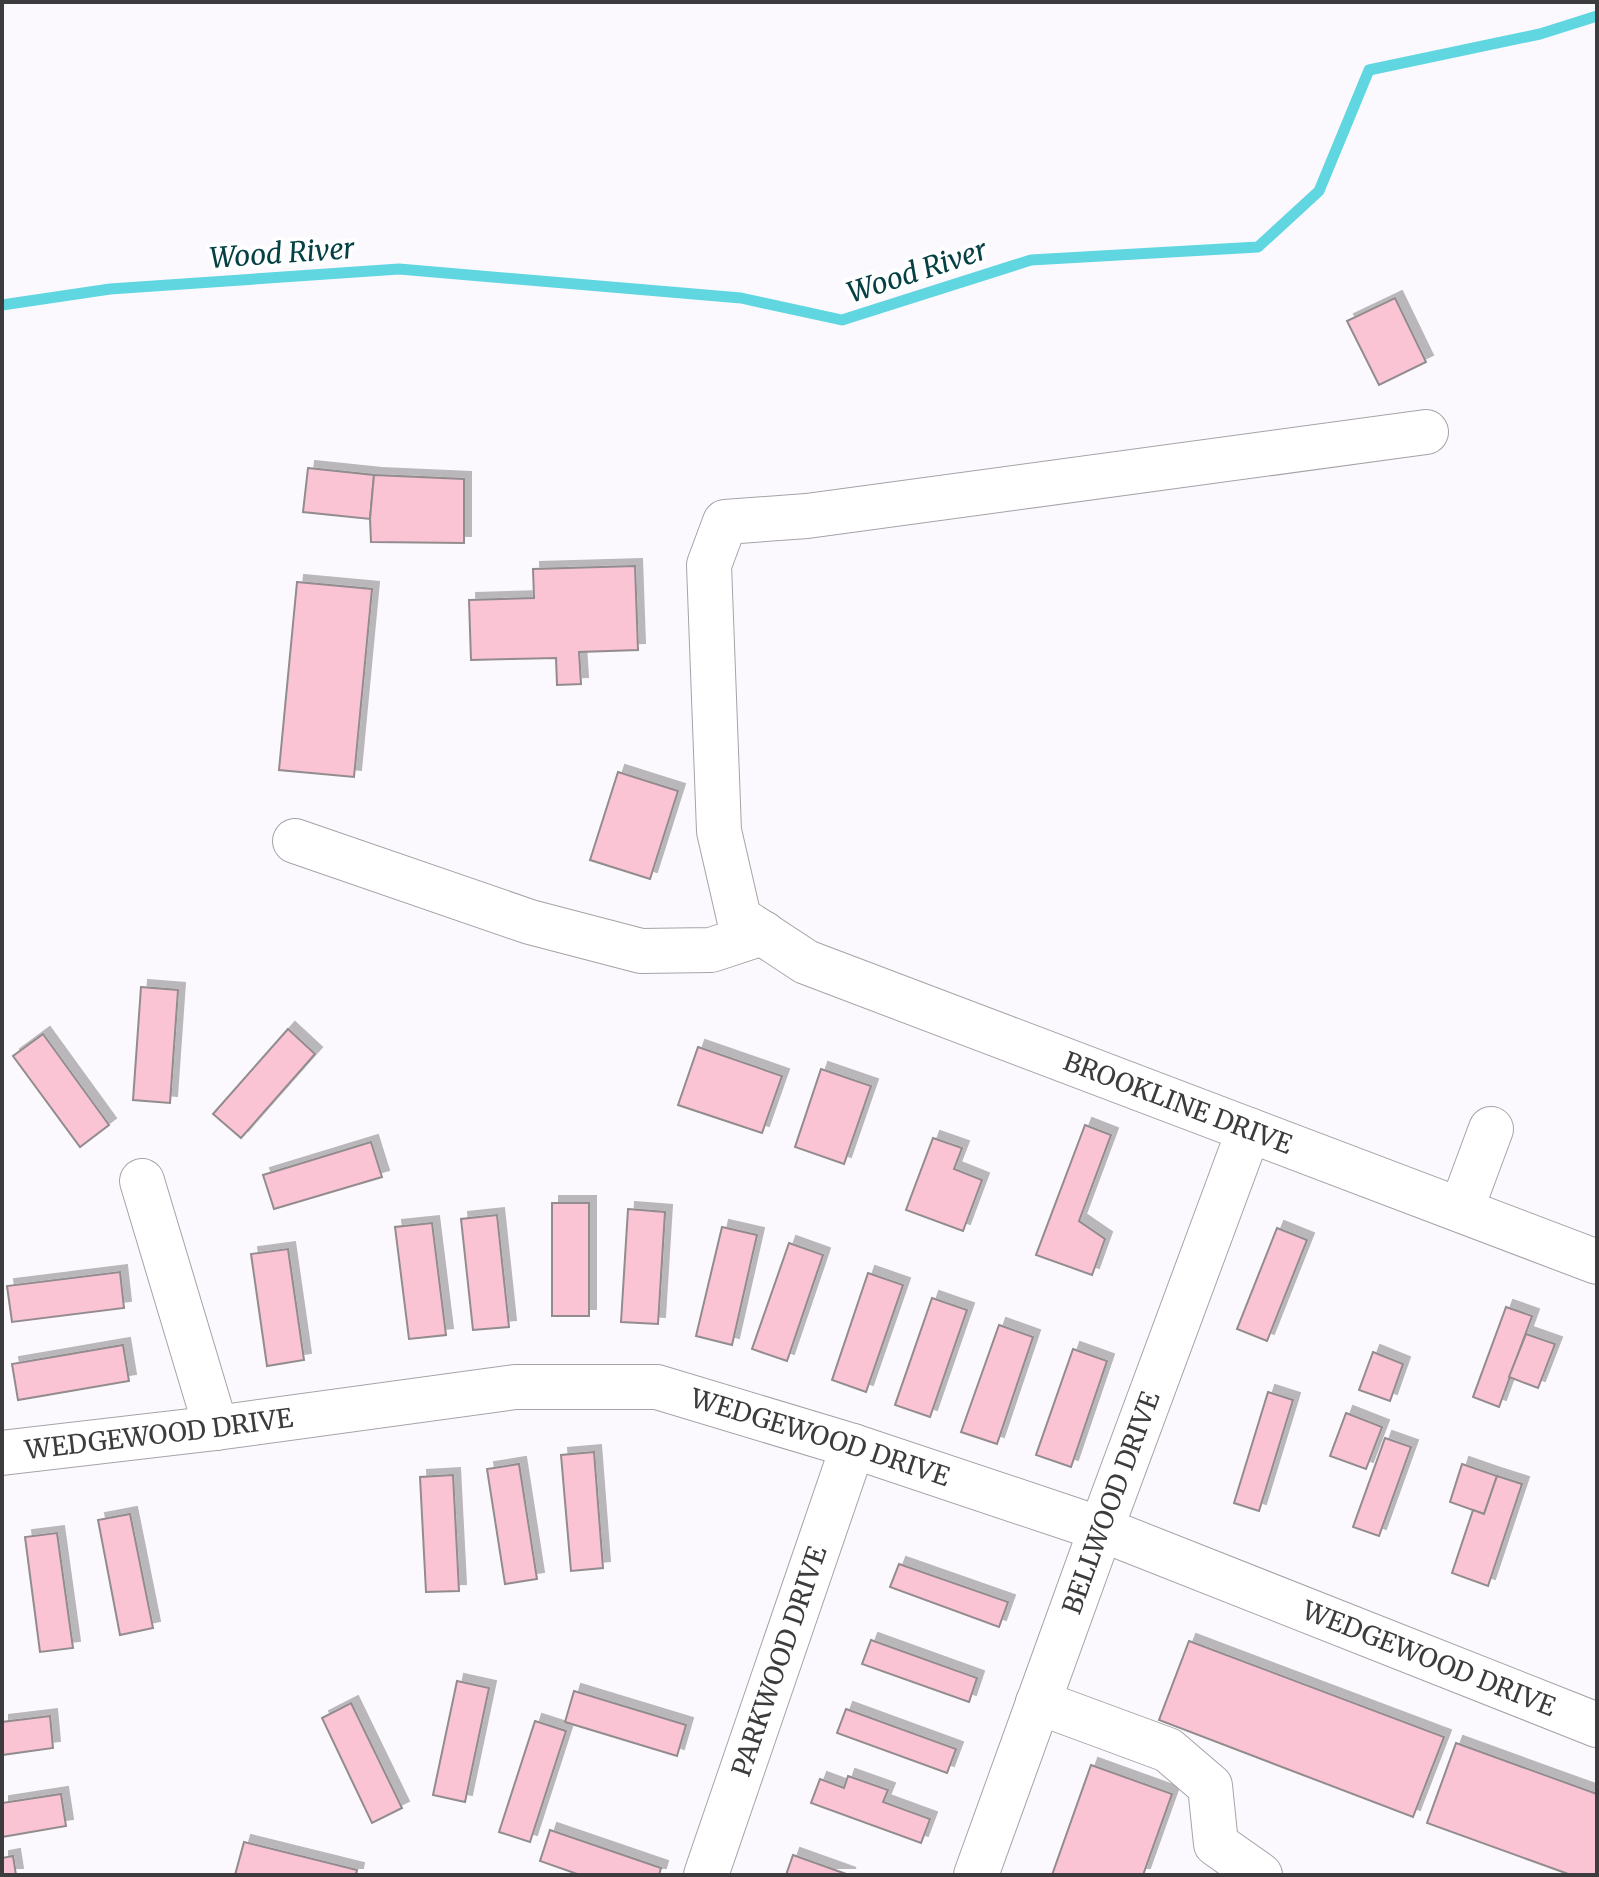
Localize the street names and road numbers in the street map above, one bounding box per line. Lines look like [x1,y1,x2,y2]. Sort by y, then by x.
street label: BROOKLINE DRIVE [1059,1044,1297,1161]
street label: WEDGEWOOD DRIVE [686,1381,955,1493]
street label: BELLWOOD DRIVE [1055,1386,1167,1618]
street label: WEDGEWOOD DRIVE [22,1401,295,1466]
street label: PARKWOOD DRIVE [724,1541,834,1780]
street label: WEDGEWOOD DRIVE [1297,1593,1561,1723]

